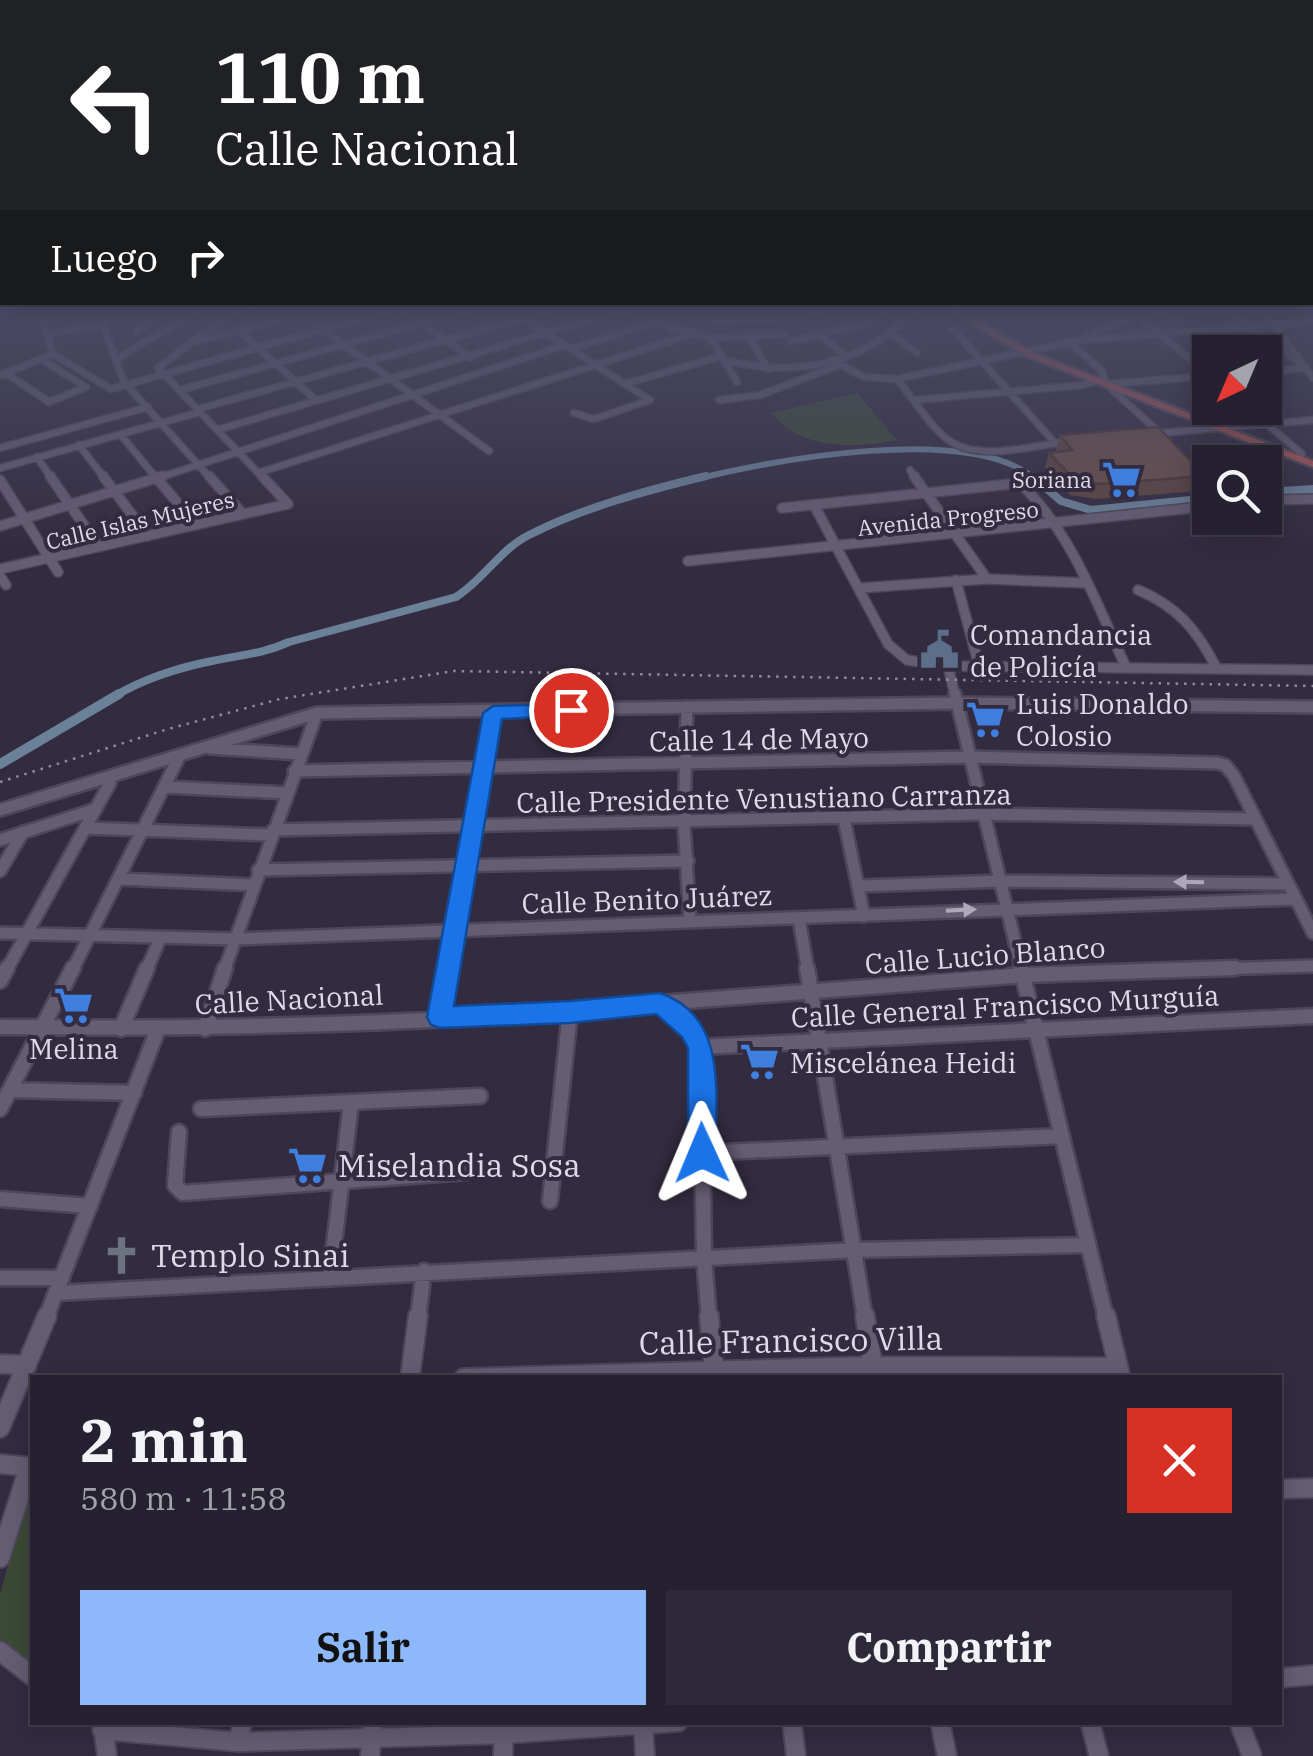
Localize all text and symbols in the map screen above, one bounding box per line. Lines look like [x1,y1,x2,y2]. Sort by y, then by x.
text: 110 m [215,31,425,122]
icon: left [50,40,180,170]
text: Calle Nacional [215,119,519,177]
icon: right [178,230,233,285]
text: Luego [50,233,158,282]
north arrow [1192,335,1282,425]
map controls [1192,335,1282,535]
button: search [1192,445,1282,535]
supermarket icon: Soriana [1101,458,1143,500]
place label: Soriana [1012,465,1092,494]
street label: Calle Islas Mujeres [43,484,237,556]
street label: Avenida Progreso [856,494,1040,542]
place label: Comandancia de Policía [970,616,1152,685]
public building icon: Comandancia de Policía [919,629,961,671]
pin [529,668,614,753]
icon: arrive [544,683,599,738]
place label: Luis Donaldo Colosio [1016,685,1189,754]
supermarket icon: Luis Donaldo Colosio [965,698,1007,740]
street label: Calle 14 de Mayo [649,719,869,759]
street label: Calle Presidente Venustiano Carranza [516,775,1012,821]
one-way arrow [1173,874,1205,890]
street label: Calle Benito Juárez [521,876,773,922]
one-way arrow [946,902,978,918]
street label: Calle Lucio Blanco [863,928,1107,982]
street label: Calle Nacional [194,976,384,1022]
street label: Calle General Francisco Murguía [790,976,1220,1036]
supermarket icon: Melina [53,984,95,1026]
place label: Melina [29,1030,119,1067]
supermarket icon: Miscelánea Heidi [739,1041,781,1083]
place label: Miscelánea Heidi [790,1044,1016,1081]
position arrow [650,1101,754,1205]
supermarket icon: Miselandia Sosa [287,1144,329,1186]
place label: Miselandia Sosa [338,1144,581,1186]
church icon: Templo Sinai [100,1234,142,1276]
place label: Templo Sinai [151,1234,350,1276]
street label: Calle Francisco Villa [639,1316,943,1364]
text: 2 min [80,1400,248,1479]
button: close [1127,1408,1232,1513]
text: 580 m · 11:58 [80,1477,287,1519]
button: Salir [80,1590,646,1705]
button: Compartir [666,1590,1232,1705]

